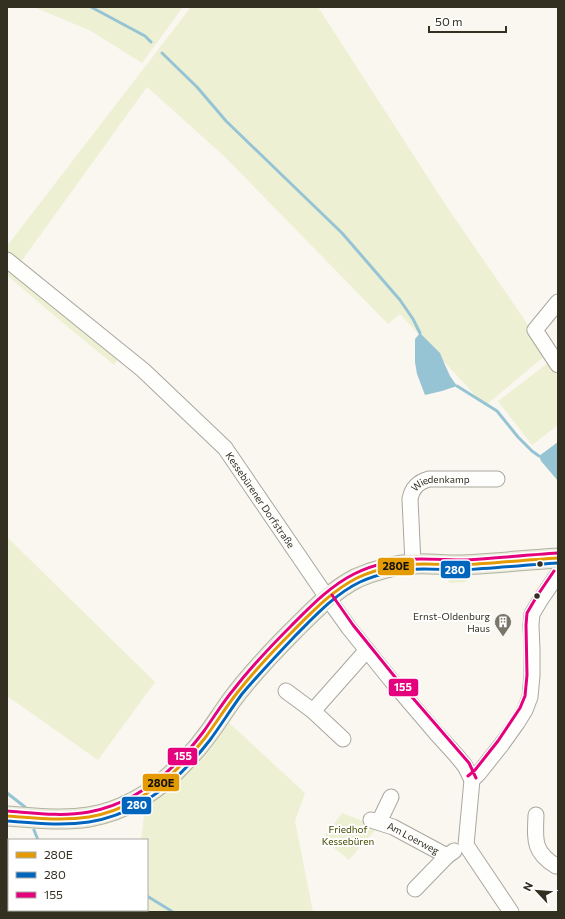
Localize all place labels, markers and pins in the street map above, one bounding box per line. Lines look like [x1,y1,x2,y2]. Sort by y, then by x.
unlabelled marker [535,559,545,569]
unlabelled marker [532,591,542,601]
place label: Ernst-Oldenburg Haus [413,610,491,634]
building icon: Ernst-Oldenburg Haus [493,612,513,637]

